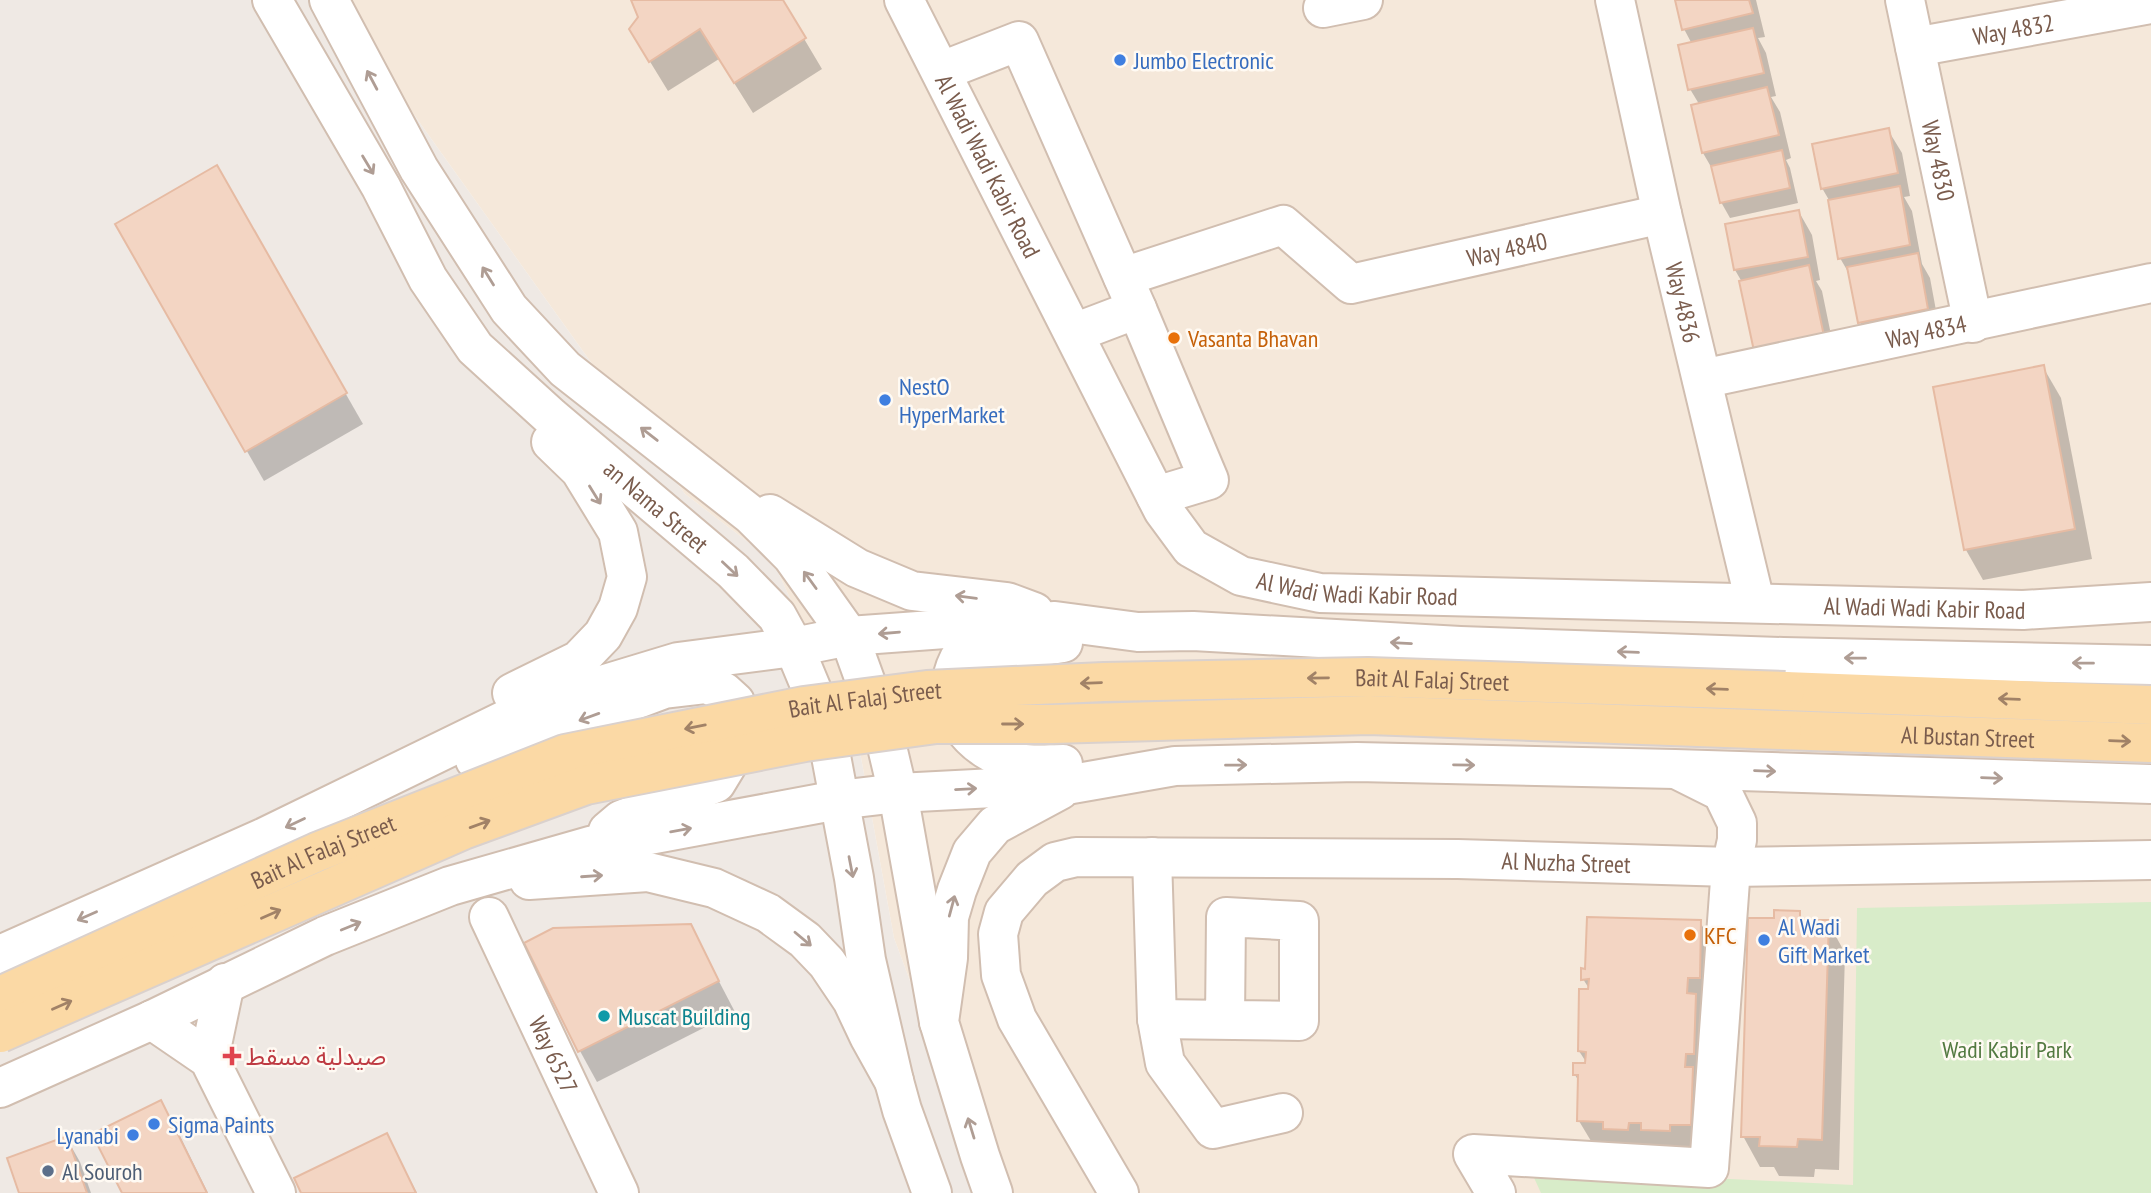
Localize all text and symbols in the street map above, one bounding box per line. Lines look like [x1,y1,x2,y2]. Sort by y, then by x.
street label: Way 4832 [1970,7,2056,52]
place label: Jumbo Electronic [1133,45,1274,76]
marker: Jumbo Electronic [1112,52,1128,68]
street label: Al Wadi Wadi Kabir Road [929,69,1048,263]
one-way arrow [365,71,379,91]
street label: Way 4830 [1915,117,1962,204]
one-way arrow [361,154,375,174]
street label: Way 4840 [1464,225,1550,273]
street label: Way 4836 [1659,259,1708,346]
one-way arrow [480,267,495,286]
street label: Way 4834 [1883,307,1969,355]
place label: Vasanta Bhavan [1187,323,1318,354]
marker: Vasanta Bhavan [1166,330,1182,346]
place label: NestO HyperMarket [899,371,1005,430]
marker: NestO HyperMarket [877,392,893,408]
one-way arrow [640,426,659,441]
street label: an Nama Street [598,453,716,560]
one-way arrow [588,484,602,504]
one-way arrow [721,561,739,577]
street label: Al Wadi Wadi Kabir Road [1254,564,1458,612]
one-way arrow [803,571,817,590]
street label: Al Wadi Wadi Kabir Road [1823,590,2026,626]
one-way arrow [955,591,978,604]
one-way arrow [879,627,901,640]
one-way arrow [1389,636,1412,649]
one-way arrow [1617,645,1640,658]
one-way arrow [1844,652,1867,665]
one-way arrow [2072,656,2095,670]
street label: Bait Al Falaj Street [1355,661,1510,697]
one-way arrow [1307,671,1330,684]
street label: Bait Al Falaj Street [786,674,942,724]
one-way arrow [1079,676,1102,689]
one-way arrow [1705,682,1728,695]
one-way arrow [1998,693,2021,706]
one-way arrow [578,712,600,724]
one-way arrow [1002,717,1025,731]
street label: Al Bustan Street [1901,719,2036,754]
one-way arrow [684,721,707,734]
one-way arrow [2108,735,2131,748]
one-way arrow [1225,758,1248,772]
one-way arrow [1452,758,1475,771]
one-way arrow [1753,765,1776,778]
one-way arrow [1980,771,2003,785]
one-way arrow [954,783,977,796]
street label: Bait Al Falaj Street [246,807,400,896]
one-way arrow [285,816,306,830]
one-way arrow [468,817,490,830]
one-way arrow [669,822,692,836]
street label: Al Nuzha Street [1501,845,1631,880]
one-way arrow [845,855,859,878]
one-way arrow [580,869,602,882]
one-way arrow [947,895,960,917]
one-way arrow [259,907,281,920]
one-way arrow [77,910,99,923]
place label: Al Wadi Gift Market [1778,911,1870,970]
one-way arrow [340,918,361,931]
place label: KFC [1704,920,1737,951]
marker: KFC [1682,927,1698,943]
one-way arrow [793,931,811,947]
marker: Al Wadi Gift Market [1756,932,1772,948]
one-way arrow [51,998,73,1011]
place label: Muscat Building [618,1001,751,1032]
marker: Muscat Building [596,1008,612,1024]
street label: Way 6527 [522,1011,585,1098]
park label: Wadi Kabir Park [1942,1034,2072,1065]
place label: صيدلية مسقط [246,1041,386,1072]
marker: صيدلية مسقط [224,1048,240,1064]
place label: Sigma Paints [168,1109,274,1140]
marker: Sigma Paints [146,1116,162,1132]
one-way arrow [964,1118,976,1140]
place label: Lyanabi [57,1120,119,1151]
marker: Lyanabi [125,1127,141,1143]
place label: Al Souroh [62,1156,143,1187]
marker: Al Souroh [40,1163,56,1179]

